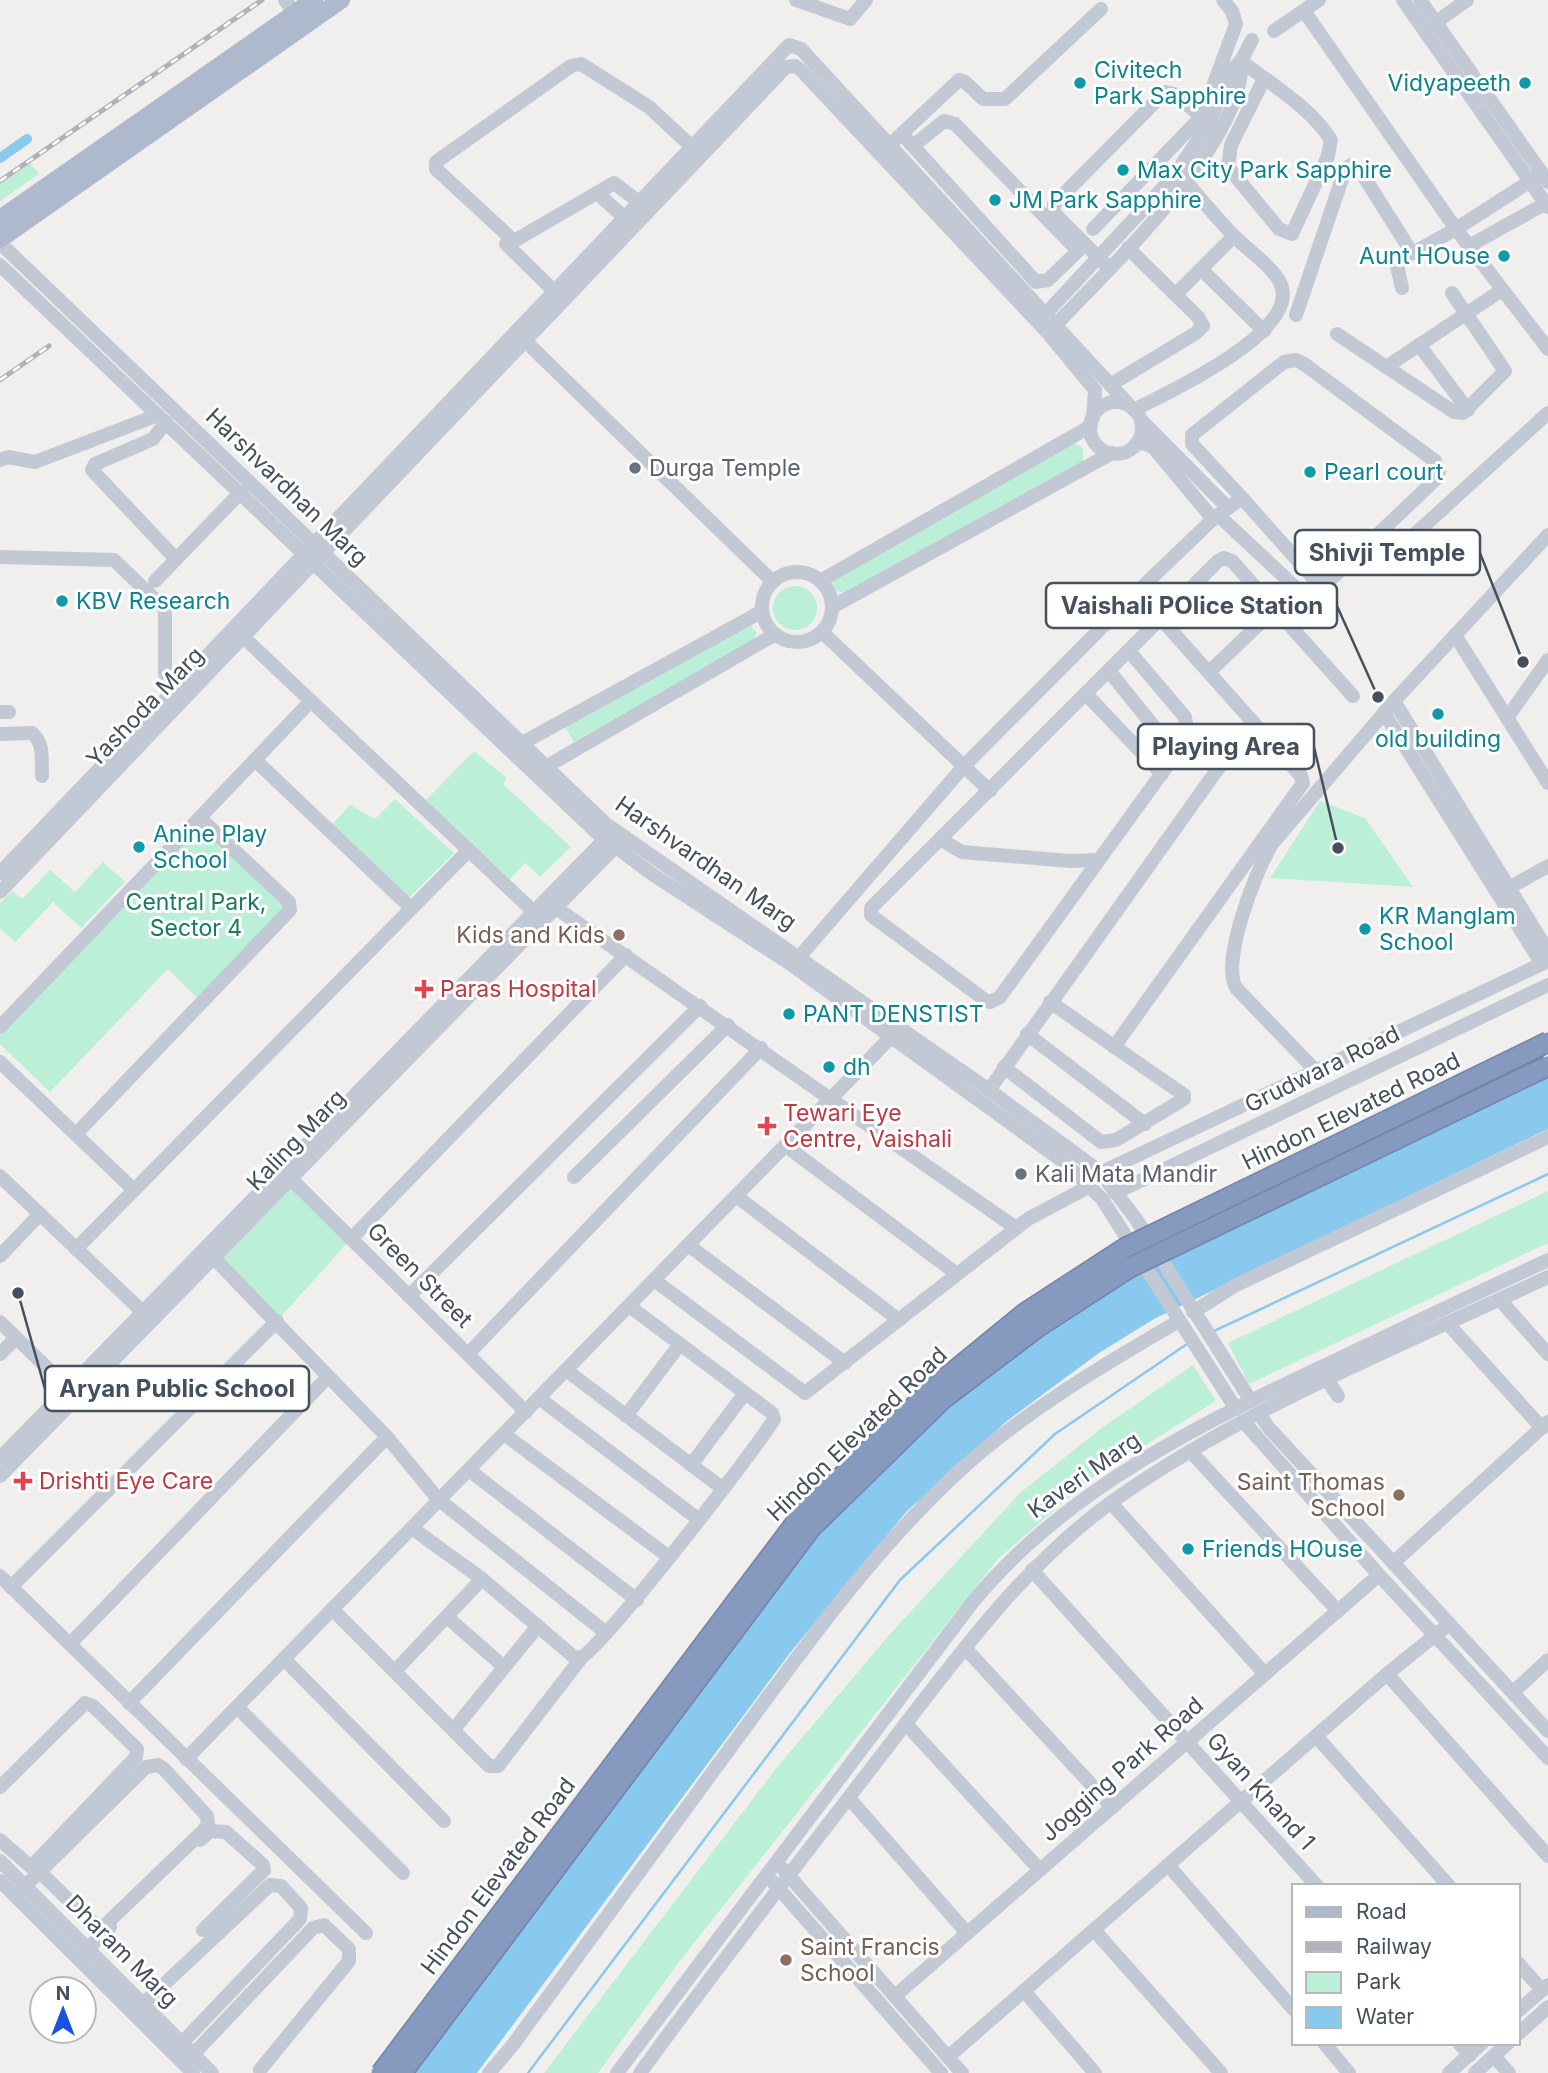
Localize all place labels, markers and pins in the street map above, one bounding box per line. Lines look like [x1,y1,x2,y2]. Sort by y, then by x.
place label: Civitech Park Sapphire [1094,56,1246,110]
place label: Vidyapeeth [1388,69,1511,97]
marker: Civitech Park Sapphire [1072,75,1088,91]
marker: Vidyapeeth [1517,75,1533,91]
place label: Max City Park Sapphire [1137,156,1392,184]
marker: Max City Park Sapphire [1115,162,1131,178]
place label: JM Park Sapphire [1009,186,1202,214]
marker: JM Park Sapphire [987,192,1003,208]
place label: Aunt HOuse [1359,242,1490,270]
marker: Aunt HOuse [1496,248,1512,264]
place label: Durga Temple [649,454,801,482]
place label: Pearl court [1324,458,1444,486]
marker: Durga Temple [627,460,643,476]
marker: Pearl court [1302,464,1318,480]
callout: Shivji Temple [1295,530,1480,575]
callout: Vaishali POlice Station [1046,583,1337,628]
place label: KBV Research [76,587,230,615]
marker: KBV Research [54,593,70,609]
marker: old building [1430,706,1446,722]
callout: Playing Area [1138,724,1314,769]
place label: old building [1375,725,1501,753]
place label: Anine Play School [153,820,267,874]
marker: Anine Play School [131,839,147,855]
place label: KR Manglam School [1379,902,1516,956]
place label: Kids and Kids [456,921,605,949]
marker: KR Manglam School [1357,921,1373,937]
marker: Kids and Kids [611,927,627,943]
place label: Paras Hospital [440,975,597,1003]
marker: Paras Hospital [414,979,434,999]
place label: PANT DENSTIST [803,1000,984,1028]
marker: PANT DENSTIST [781,1006,797,1022]
place label: dh [843,1053,871,1081]
marker: dh [821,1059,837,1075]
place label: Tewari Eye Centre, Vaishali [783,1099,952,1153]
marker: Tewari Eye Centre, Vaishali [757,1116,777,1136]
place label: Kali Mata Mandir [1035,1160,1218,1188]
marker: Kali Mata Mandir [1013,1166,1029,1182]
callout: Aryan Public School [45,1366,309,1411]
place label: Drishti Eye Care [39,1467,213,1495]
place label: Saint Thomas School [1237,1468,1385,1522]
marker: Drishti Eye Care [13,1471,33,1491]
marker: Saint Thomas School [1391,1487,1407,1503]
place label: Friends HOuse [1202,1535,1363,1563]
marker: Friends HOuse [1180,1541,1196,1557]
place label: Saint Francis School [800,1933,940,1987]
marker: Saint Francis School [778,1952,794,1968]

